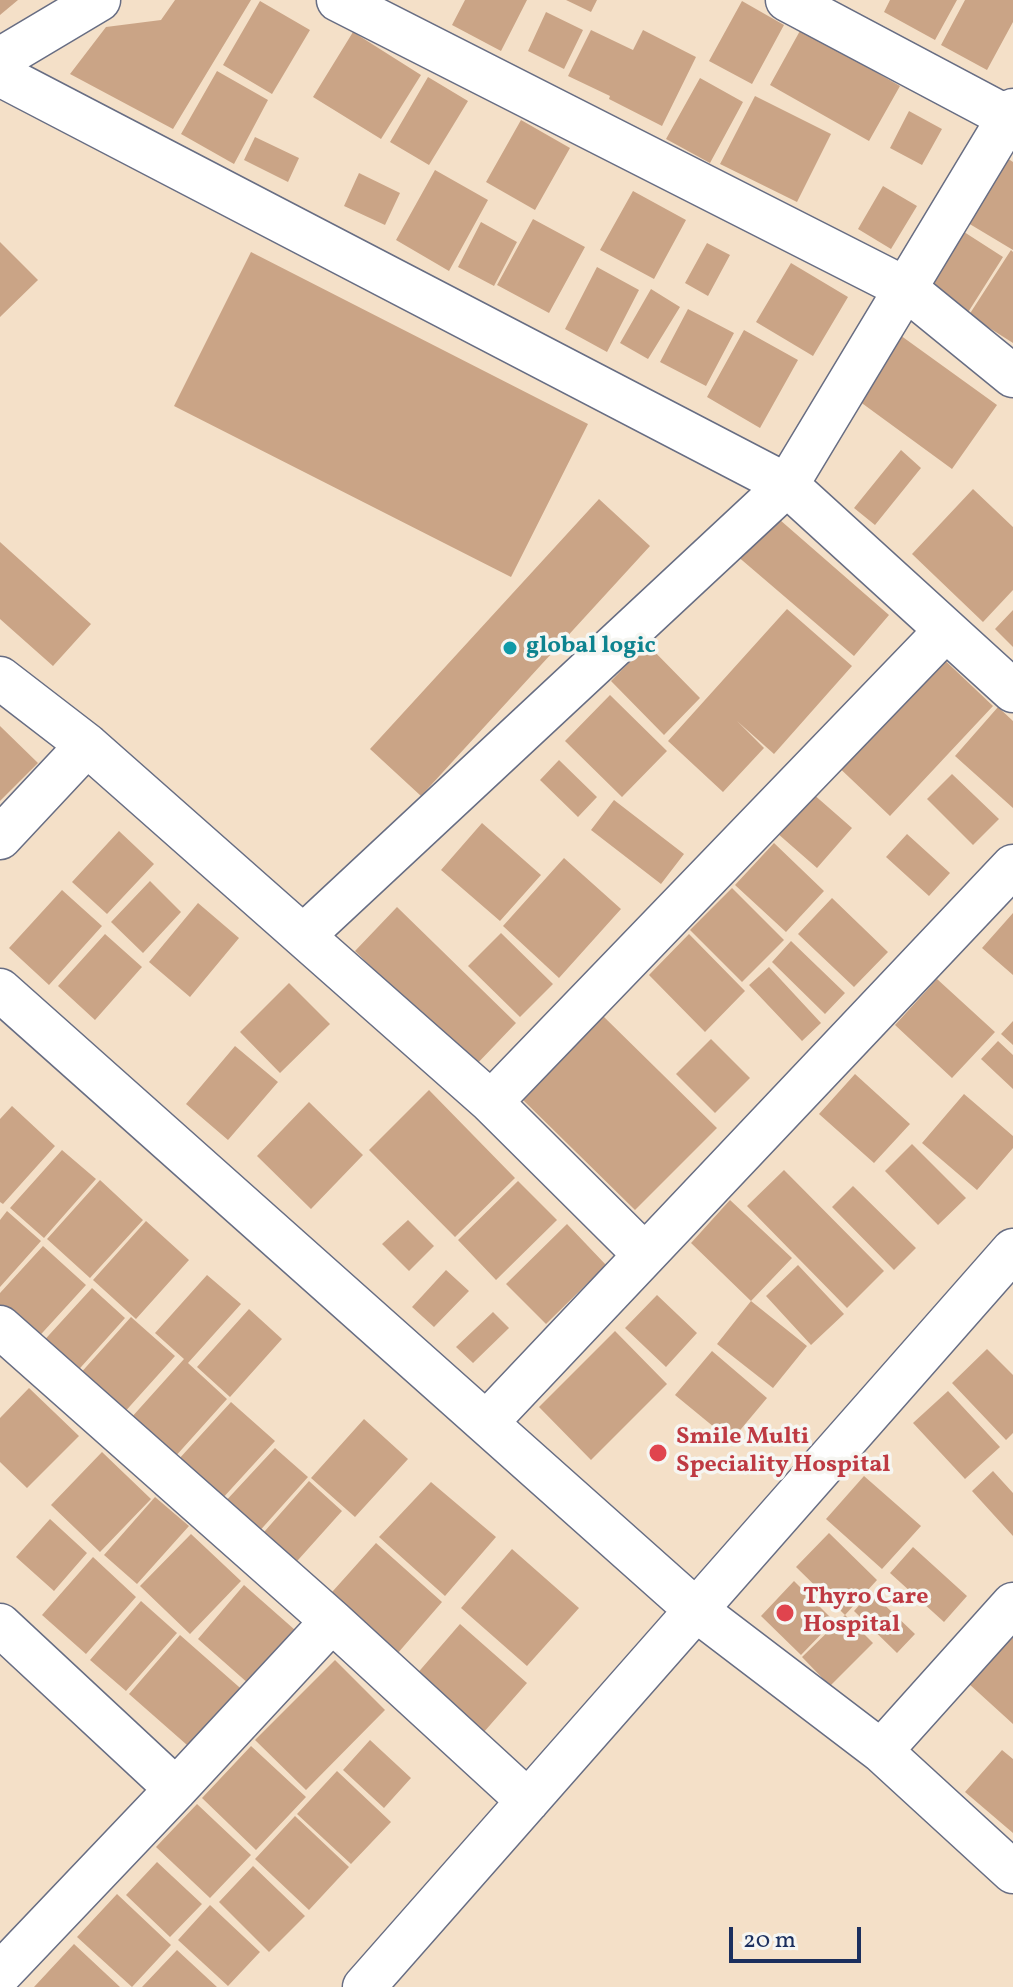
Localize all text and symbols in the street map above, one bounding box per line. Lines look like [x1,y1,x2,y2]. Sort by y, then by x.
place label: global logic [526,634,656,662]
marker: global logic [501,639,519,657]
place label: Smile Multi Speciality Hospital [676,1425,891,1481]
marker: Smile Multi Speciality Hospital [647,1442,669,1464]
place label: Thyro Care Hospital [803,1585,928,1641]
marker: Thyro Care Hospital [774,1602,796,1624]
scale bar [733,1911,865,1961]
text: 20 m [743,1924,796,1958]

